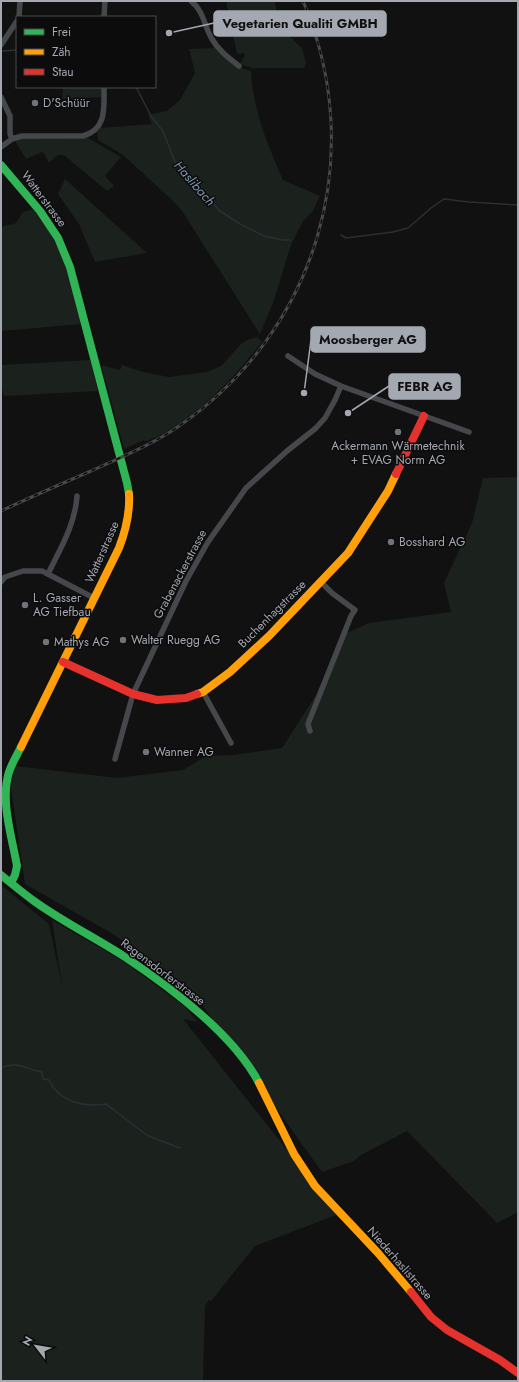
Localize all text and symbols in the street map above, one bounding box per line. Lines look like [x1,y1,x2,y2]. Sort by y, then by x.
callout: Vegetarien Qualiti GMBH [214,11,386,36]
text: Vegetarien Qualiti GMBH [221,14,378,33]
legend [16,16,156,88]
text: Frei [52,23,71,41]
text: Zäh [52,43,71,61]
text: Stau [52,63,74,81]
place label: D'Schüür [43,94,91,112]
marker: D'Schüür [30,98,40,108]
water label: Haslibach [170,157,220,210]
street label: Watterstrasse [17,167,71,231]
callout: Moosberger AG [311,327,425,352]
text: Moosberger AG [319,330,417,349]
callout: FEBR AG [389,374,460,399]
text: FEBR AG [397,377,453,396]
marker: Ackermann Wärmetechnik + EVAG Norm AG [393,427,403,437]
place label: Ackermann Wärmetechnik + EVAG Norm AG [331,437,465,469]
street label: Watterstrasse [80,518,124,586]
street label: Grabenackerstrasse [149,526,211,622]
place label: Bosshard AG [399,533,465,551]
marker: Bosshard AG [386,537,396,547]
street label: Buchenhagstrasse [234,576,310,652]
place label: L. Gasser AG Tiefbau [33,589,91,621]
marker: L. Gasser AG Tiefbau [20,600,30,610]
place label: Walter Ruegg AG [131,631,220,649]
place label: Mathys AG [54,633,109,651]
marker: Walter Ruegg AG [118,635,128,645]
marker: Mathys AG [41,637,51,647]
place label: Wanner AG [154,743,214,761]
marker: Wanner AG [141,747,151,757]
street label: Regensdorferstrasse [117,934,209,1010]
street label: Niederhaslistrasse [363,1222,437,1304]
north arrow [16,1326,56,1366]
text: N [18,1333,37,1349]

